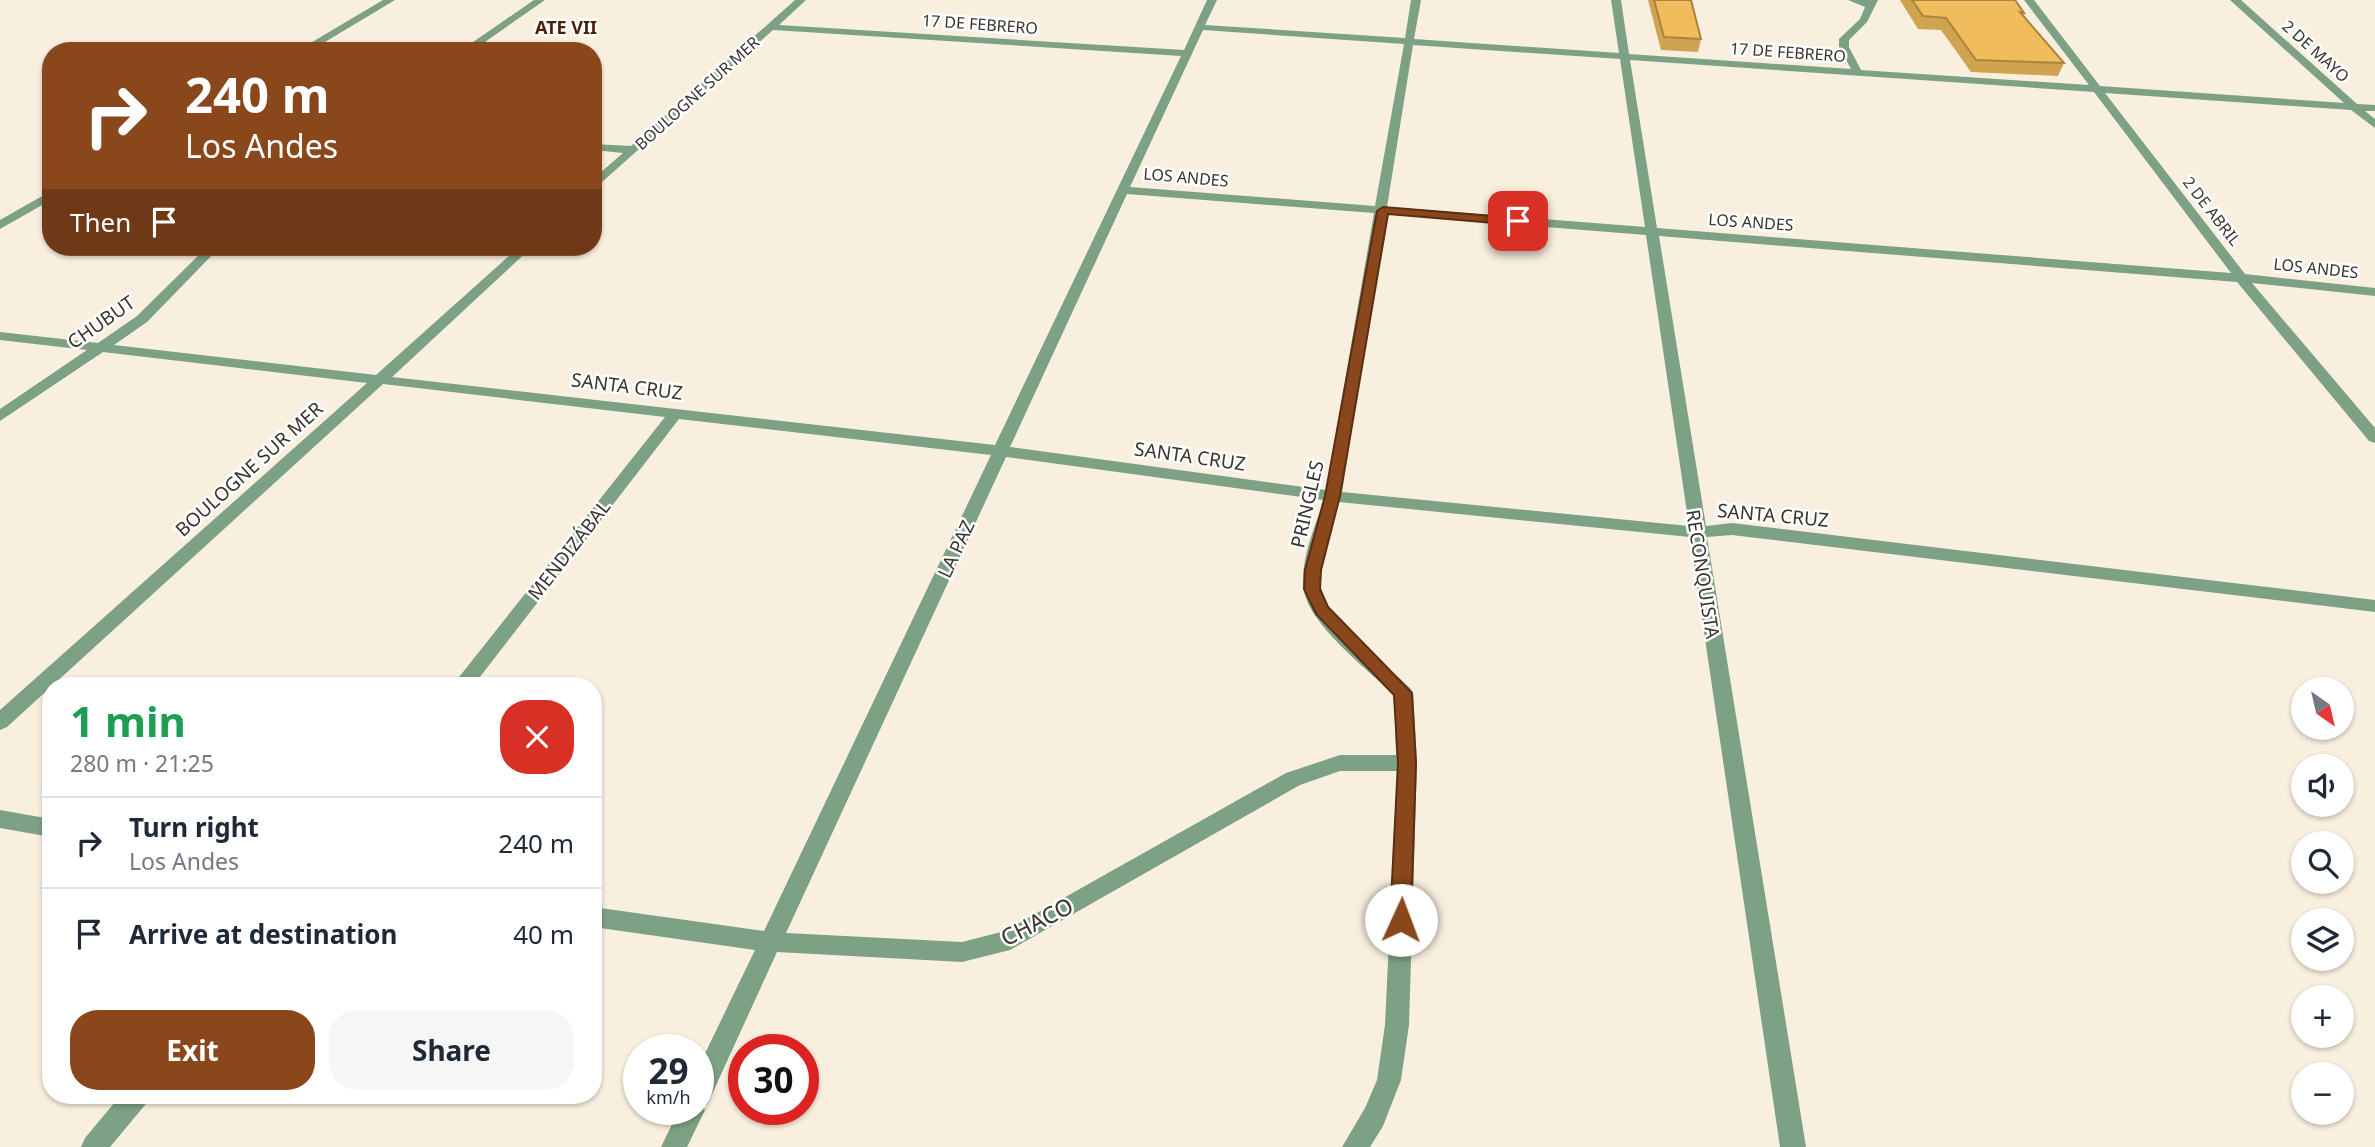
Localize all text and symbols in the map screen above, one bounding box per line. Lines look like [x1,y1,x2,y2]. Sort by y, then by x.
street label: 17 DE FEBRERO [921,9,1039,39]
district label: ATE VII [535,15,597,39]
street label: 2 DE MAYO [2278,15,2354,87]
street label: BOULOGNE SUR MER [630,31,764,155]
street label: 17 DE FEBRERO [1729,37,1847,67]
text: 240 m [185,61,330,127]
icon: right [70,70,161,161]
text: Los Andes [185,124,338,167]
street label: LOS ANDES [1143,162,1230,192]
street label: 2 DE ABRIL [2178,172,2246,250]
pin [1488,191,1548,251]
icon: arrive [1499,202,1537,240]
icon: arrive [145,203,183,241]
text: Then [70,204,131,240]
street label: LOS ANDES [1708,208,1795,236]
street label: LOS ANDES [2272,253,2360,283]
street label: CHUBUT [62,289,140,355]
street label: SANTA CRUZ [570,366,684,406]
street label: BOULOGNE SUR MER [170,396,328,542]
street label: SANTA CRUZ [1133,435,1247,477]
street label: PRINGLES [1284,458,1330,550]
street label: MENDIZÁBAL [522,495,616,605]
street label: SANTA CRUZ [1716,497,1830,533]
street label: RECONQUISTA [1680,508,1726,641]
street label: LA PAZ [931,516,981,582]
north arrow [2291,677,2354,740]
map controls [2291,677,2354,1125]
text: 1 min [70,692,186,749]
button: close [500,700,574,774]
text: 280 m · 21:25 [70,747,214,779]
button: sound [2291,754,2354,817]
text: Turn right [129,809,259,845]
icon: right [70,824,108,862]
text: 240 m [498,825,574,861]
button: search [2291,831,2354,894]
text: Los Andes [129,845,239,877]
position arrow [1364,883,1438,957]
street label: CHACO [995,889,1078,953]
button: layers [2291,908,2354,971]
icon: arrive [70,915,108,953]
text: Arrive at destination [129,916,398,952]
text: 40 m [513,916,574,952]
button: + [2291,985,2354,1048]
button: Exit [70,1010,315,1090]
button: Share [329,1010,574,1090]
speed limit sign: 30 [728,1034,819,1125]
text: 29 [648,1047,689,1094]
button: − [2291,1062,2354,1125]
text: km/h [646,1085,691,1109]

